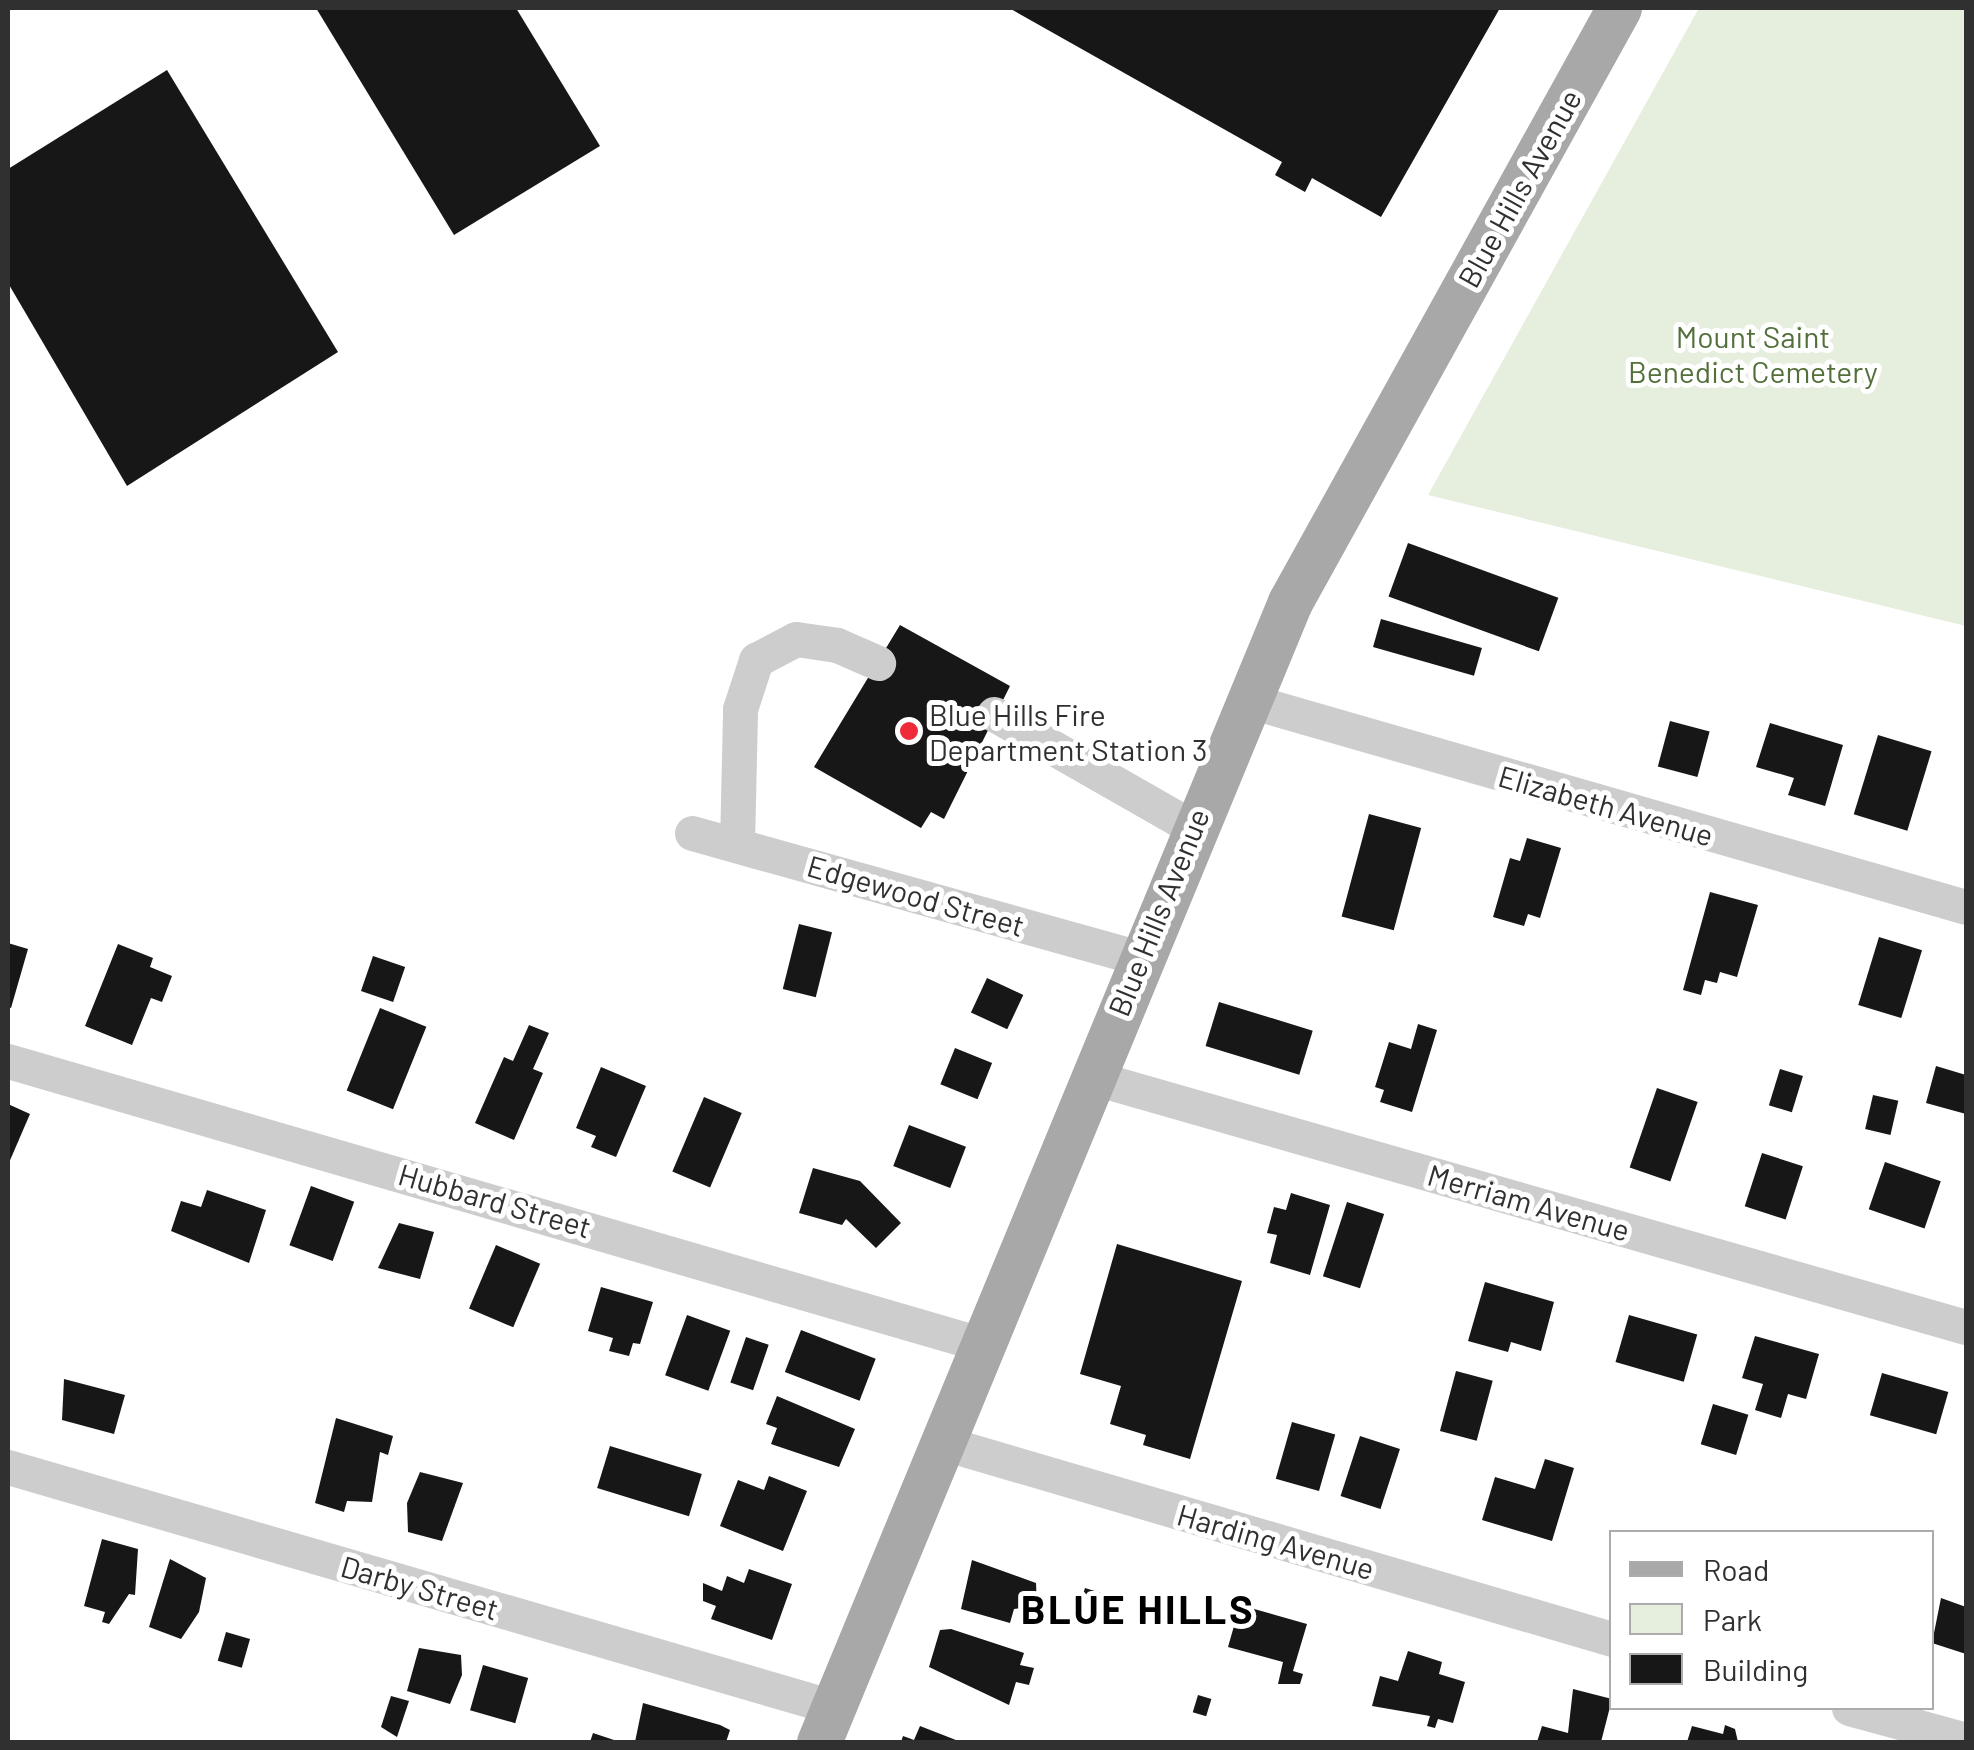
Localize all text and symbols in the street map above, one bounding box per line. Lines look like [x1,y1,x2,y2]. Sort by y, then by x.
street label: Blue Hills Avenue [1450,83,1588,293]
park label: Mount Saint Benedict Cemetery [1628,318,1878,388]
place label: Blue Hills Fire Department Station 3 [929,696,1208,766]
marker: Blue Hills Fire Department Station 3 [898,720,920,742]
street label: Elizabeth Avenue [1494,757,1718,853]
street label: Blue Hills Avenue [1100,803,1216,1021]
street label: Edgewood Street [803,847,1029,943]
street label: Hubbard Street [394,1155,596,1245]
street label: Merriam Avenue [1424,1156,1634,1248]
street label: Harding Avenue [1173,1496,1379,1586]
legend [1609,1530,1934,1710]
street label: Darby Street [337,1547,503,1627]
text: Road [1703,1551,1769,1587]
district label: BLUE HILLS [1021,1584,1255,1632]
text: Park [1703,1601,1762,1637]
text: Building [1703,1651,1808,1687]

